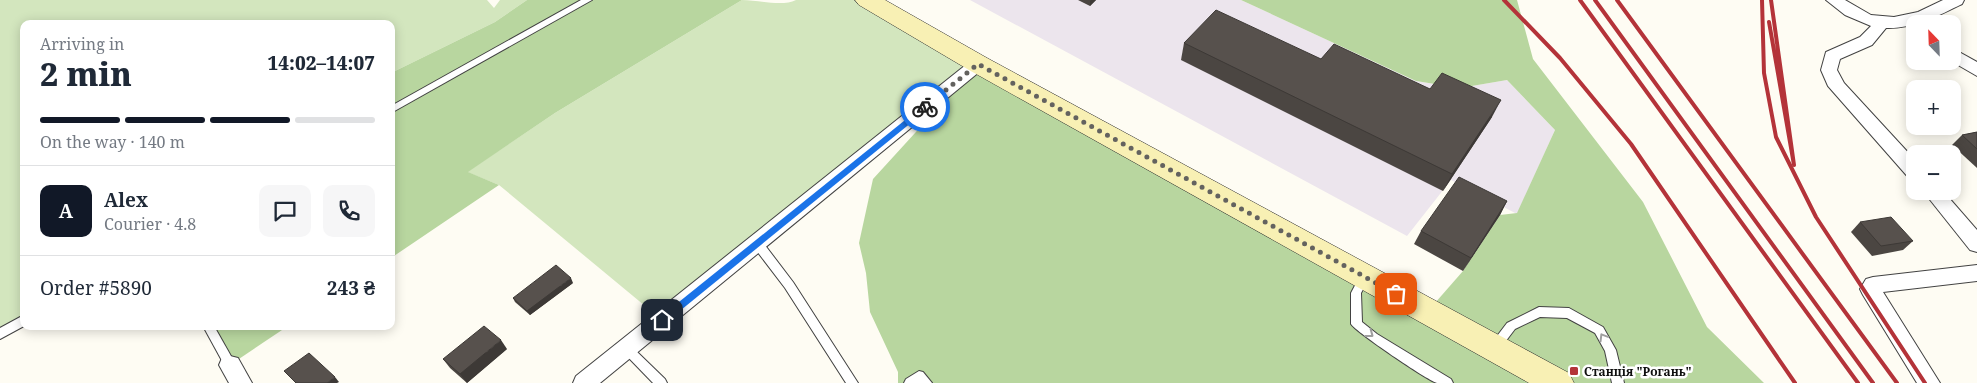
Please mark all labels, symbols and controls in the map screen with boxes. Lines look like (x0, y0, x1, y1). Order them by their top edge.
north arrow (1906, 15, 1961, 70)
map controls (1906, 15, 1961, 200)
text: Arriving in (40, 33, 124, 55)
text: 14:02–14:07 (267, 50, 375, 76)
text: 2 min (40, 52, 132, 95)
button: + (1906, 80, 1961, 135)
courier (900, 82, 950, 132)
icon: bike (911, 93, 939, 121)
text: On the way · 140 m (40, 131, 185, 153)
button: − (1906, 145, 1961, 200)
button: chat (259, 185, 311, 237)
button: phone (323, 185, 375, 237)
text: Alex (104, 187, 148, 213)
text: A (59, 198, 73, 224)
text: Courier · 4.8 (104, 213, 196, 235)
pin (1375, 273, 1417, 315)
text: Order #5890 (40, 275, 152, 301)
text: 243 ₴ (327, 275, 375, 301)
icon: bag (1382, 280, 1410, 308)
pin (641, 299, 683, 341)
icon: home (648, 306, 676, 334)
one-way arrow (1364, 328, 1374, 337)
one-way arrow (1599, 334, 1609, 343)
place label: Станція "Рогань" (1584, 363, 1692, 380)
marker: Станція "Рогань" (1568, 365, 1580, 377)

